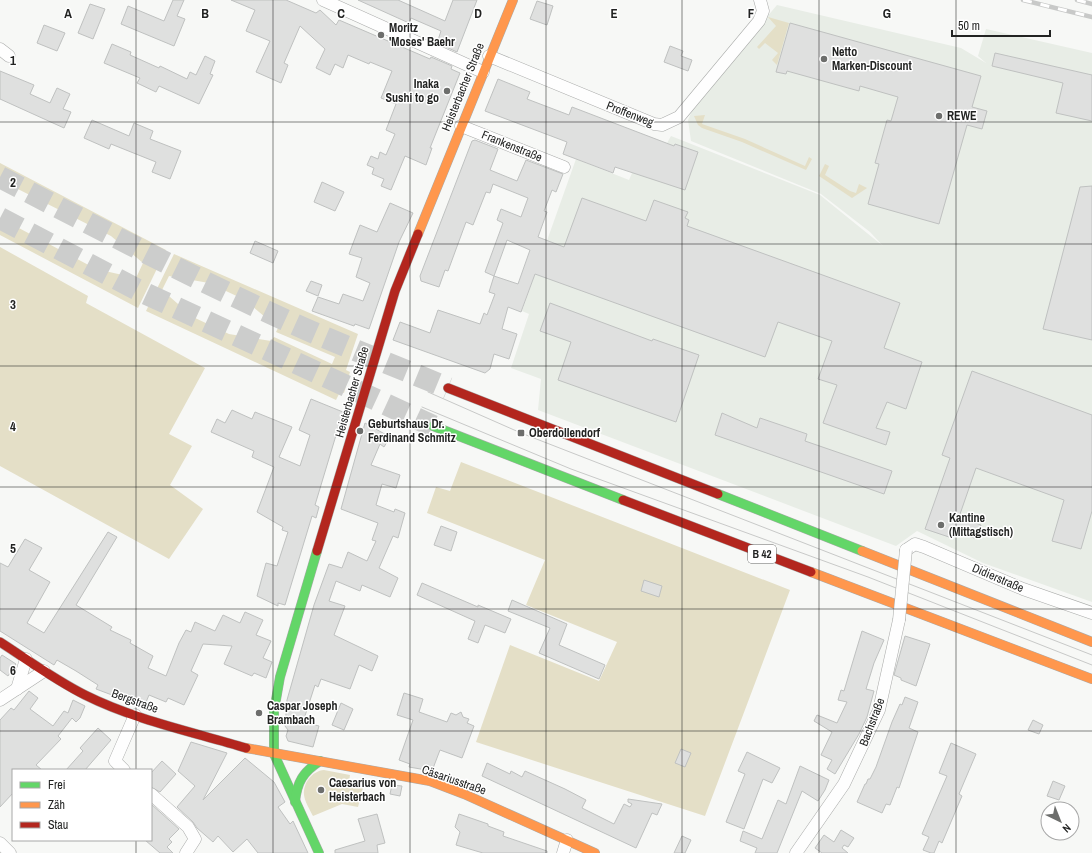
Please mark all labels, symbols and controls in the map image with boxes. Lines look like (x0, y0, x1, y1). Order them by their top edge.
text: A (64, 5, 72, 22)
text: B (201, 5, 209, 22)
text: C (337, 5, 345, 22)
text: D (474, 5, 482, 22)
text: E (610, 5, 618, 22)
text: F (748, 5, 755, 22)
text: G (883, 5, 891, 22)
scale bar (952, 12, 1050, 38)
text: 50 m (958, 18, 980, 34)
place label: Moritz 'Moses' Baehr (389, 20, 455, 50)
marker: Moritz 'Moses' Baehr (376, 30, 386, 40)
street label: Heisterbacher Straße (438, 40, 488, 134)
place label: Netto Marken-Discount (832, 44, 913, 74)
text: 1 (10, 52, 16, 69)
marker: Netto Marken-Discount (819, 54, 829, 64)
place label: Inaka Sushi to go (385, 76, 440, 106)
marker: Inaka Sushi to go (442, 86, 452, 96)
street label: Proffenweg (604, 98, 657, 131)
place label: REWE (947, 108, 977, 124)
marker: REWE (934, 111, 944, 121)
street label: Frankenstraße (479, 127, 545, 165)
text: 2 (10, 174, 16, 191)
text: 3 (10, 296, 16, 313)
street label: Heisterbacher Straße (331, 345, 373, 439)
place label: Geburtshaus Dr. Ferdinand Schmitz (368, 416, 456, 446)
text: 4 (10, 418, 16, 435)
place label: Oberdollendorf (529, 425, 601, 441)
marker: Geburtshaus Dr. Ferdinand Schmitz (355, 426, 365, 436)
marker: Oberdollendorf (516, 428, 526, 438)
place label: Kantine (Mittagstisch) (949, 510, 1013, 540)
marker: Kantine (Mittagstisch) (936, 520, 946, 530)
text: 5 (10, 540, 16, 557)
road number: B 42 (748, 545, 776, 563)
street label: Didierstraße (970, 560, 1026, 596)
text: 6 (10, 662, 16, 679)
street label: Bergstraße (109, 685, 161, 717)
street label: Bachstraße (856, 696, 888, 748)
place label: Caspar Joseph Brambach (267, 698, 338, 728)
marker: Caspar Joseph Brambach (254, 708, 264, 718)
street label: Cäsariusstraße (420, 761, 488, 799)
legend (12, 769, 152, 841)
place label: Caesarius von Heisterbach (329, 775, 396, 805)
text: Frei (48, 777, 66, 793)
marker: Caesarius von Heisterbach (316, 785, 326, 795)
text: Zäh (48, 797, 65, 813)
north arrow (1040, 801, 1080, 841)
text: Stau (48, 817, 68, 833)
text: N (1060, 821, 1074, 836)

